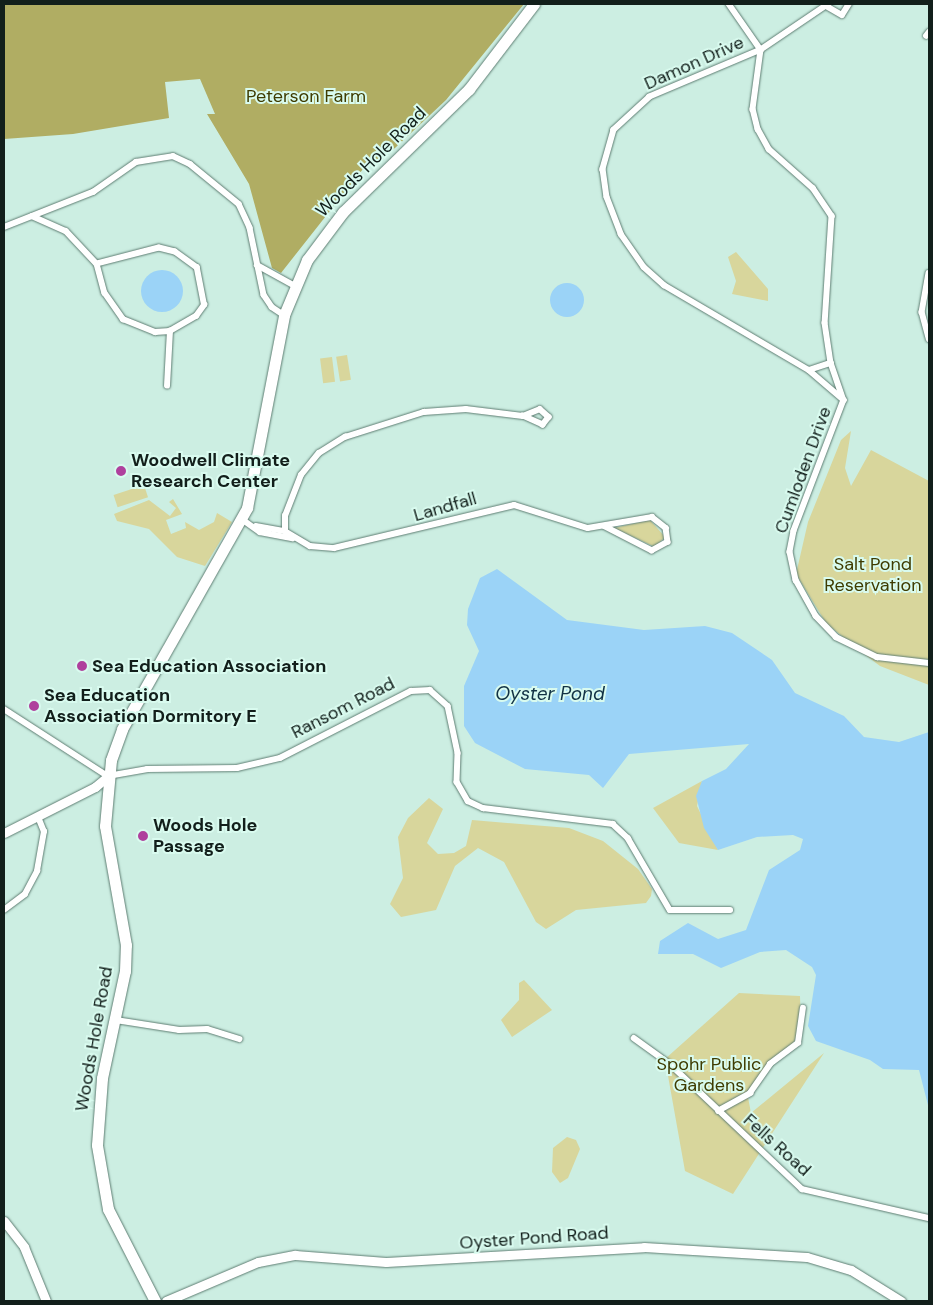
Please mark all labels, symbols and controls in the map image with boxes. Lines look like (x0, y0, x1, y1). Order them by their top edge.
street label: Damon Drive (641, 31, 747, 95)
park label: Peterson Farm (246, 85, 366, 107)
street label: Woods Hole Road (311, 102, 431, 222)
street label: Cumloden Drive (770, 404, 836, 536)
place label: Woodwell Climate Research Center (131, 450, 290, 492)
marker: Woodwell Climate Research Center (115, 465, 127, 477)
street label: Landfall (411, 488, 479, 526)
park label: Salt Pond Reservation (824, 554, 922, 596)
place label: Sea Education Association (92, 655, 326, 677)
marker: Sea Education Association (76, 660, 88, 672)
street label: Ransom Road (288, 673, 398, 743)
water label: Oyster Pond (495, 683, 605, 705)
place label: Sea Education Association Dormitory E (44, 685, 257, 728)
marker: Sea Education Association Dormitory E (28, 700, 40, 712)
place label: Woods Hole Passage (153, 815, 257, 858)
marker: Woods Hole Passage (137, 830, 149, 842)
street label: Woods Hole Road (71, 965, 117, 1113)
park label: Spohr Public Gardens (657, 1054, 761, 1096)
street label: Fells Road (739, 1109, 815, 1181)
street label: Oyster Pond Road (459, 1222, 609, 1254)

